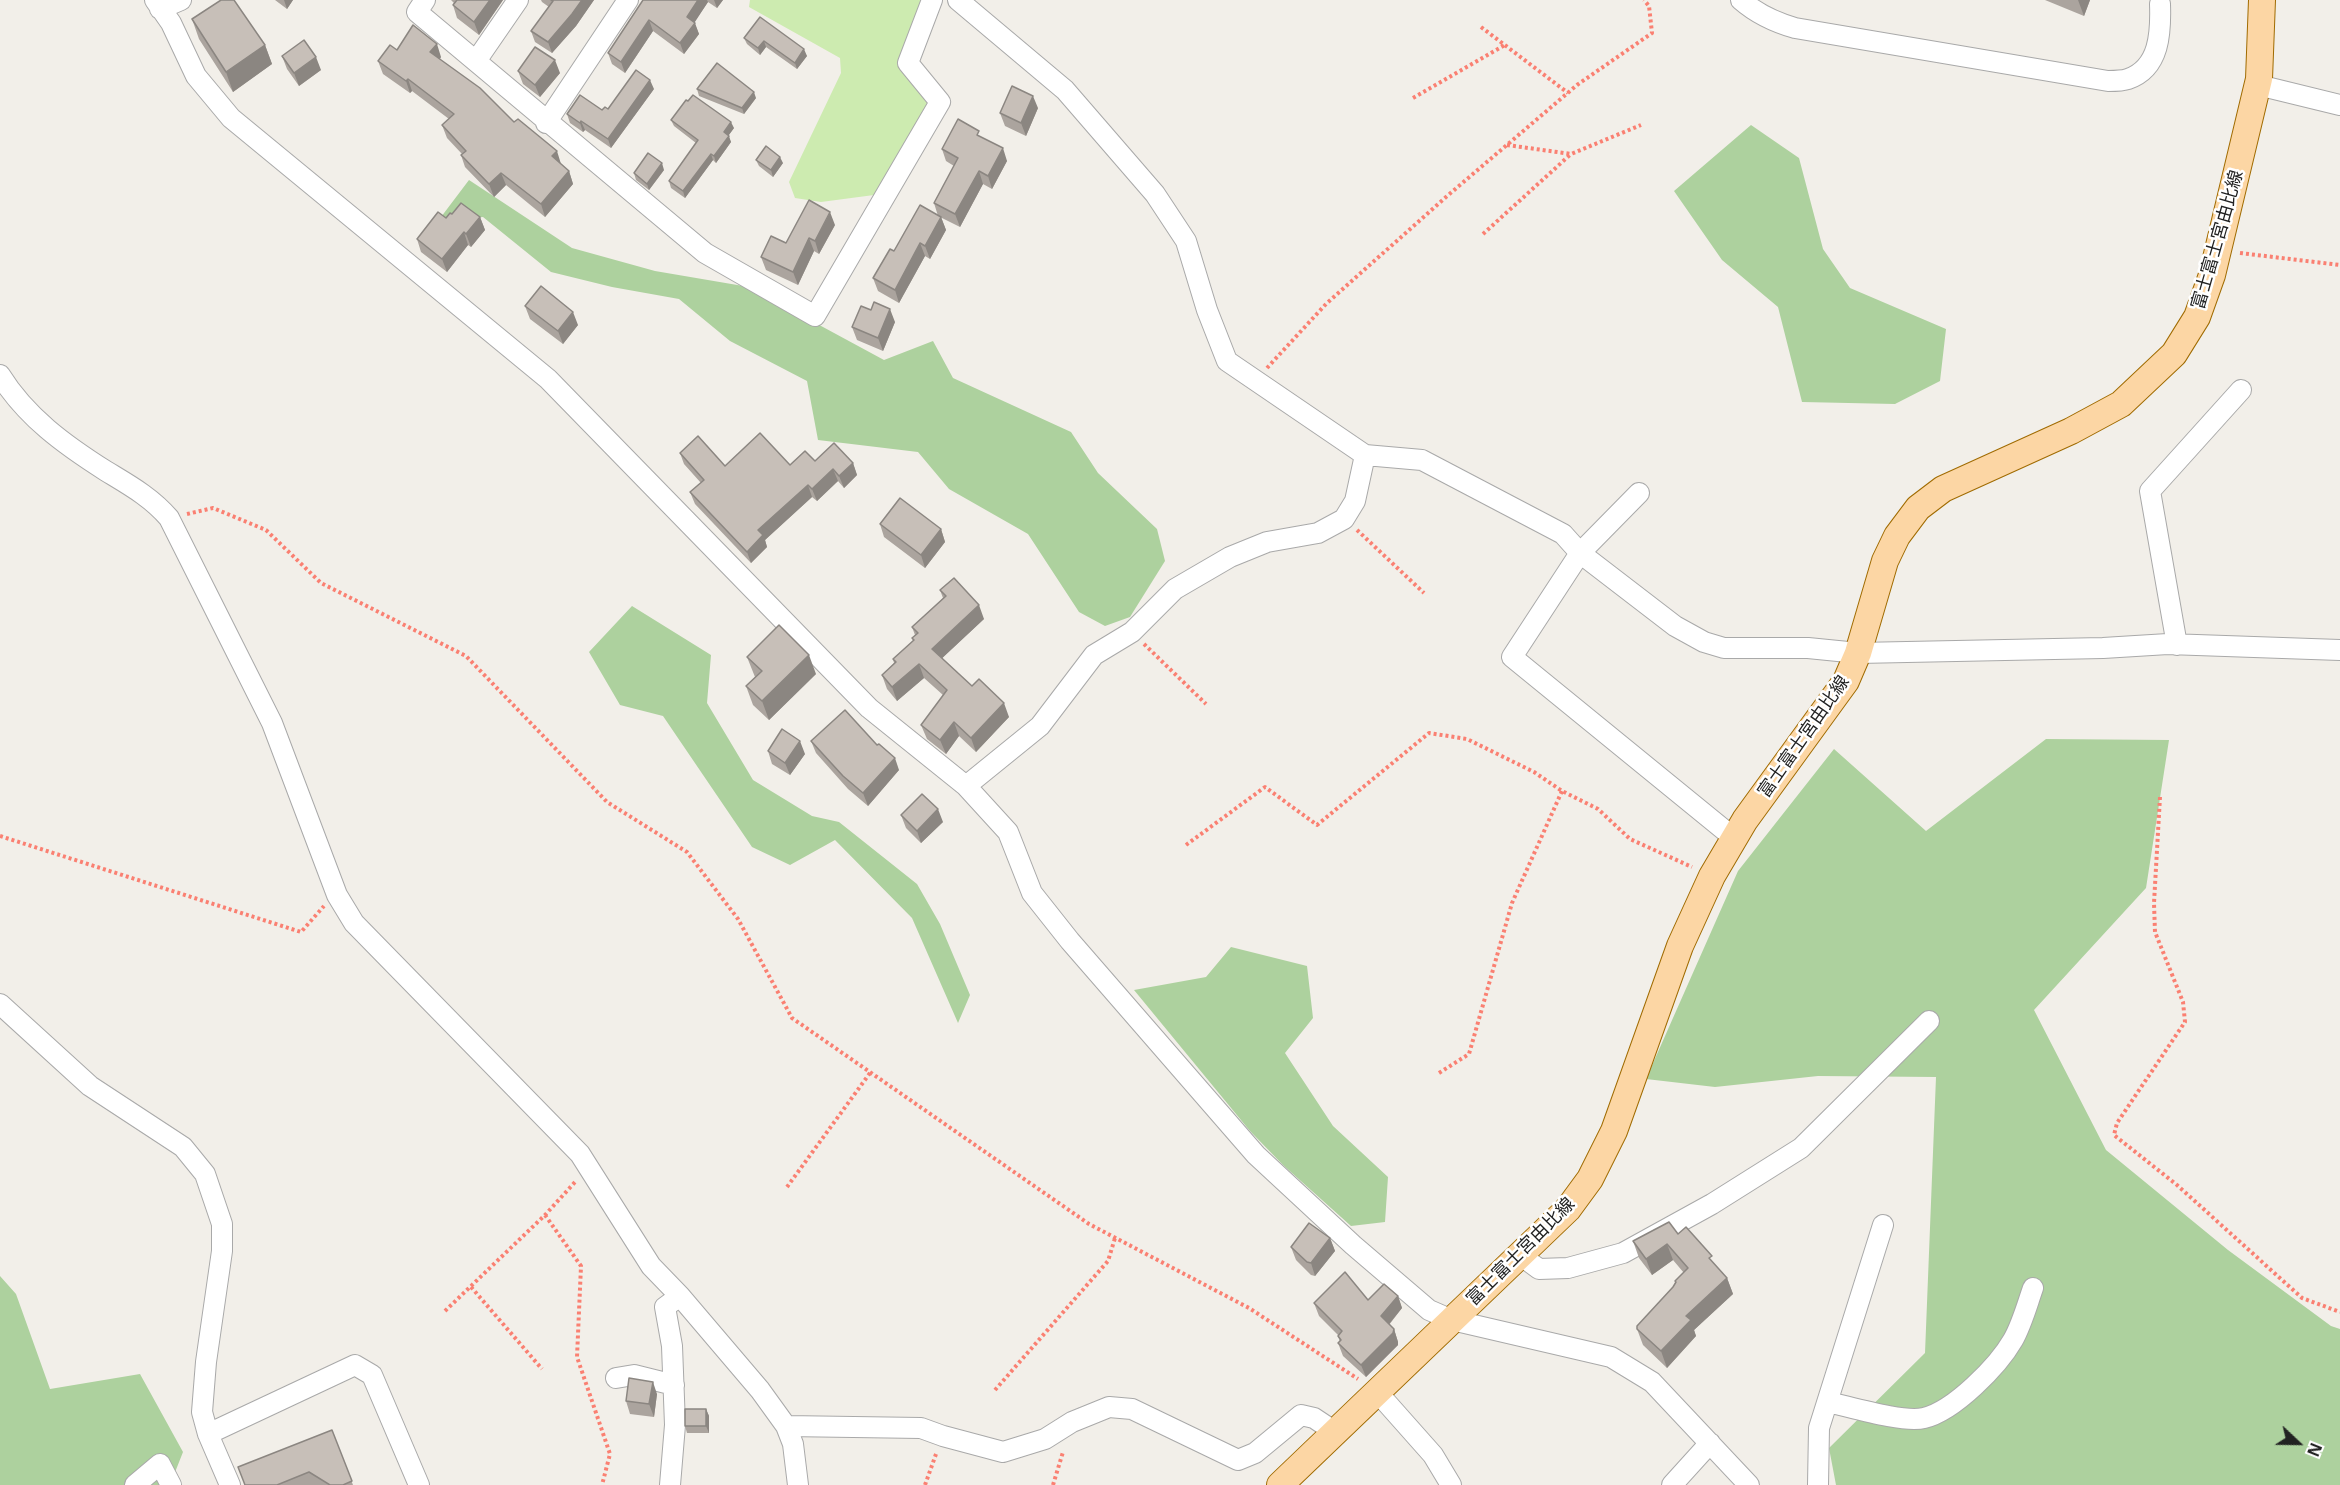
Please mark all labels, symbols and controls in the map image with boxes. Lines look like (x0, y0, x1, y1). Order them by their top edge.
street label: 富士富士宮由比線 (2188, 168, 2248, 312)
street label: 富士富士宮由比線 (1754, 672, 1854, 802)
street label: 富士富士宮由比線 (1462, 1193, 1580, 1311)
north arrow (2268, 1413, 2328, 1473)
text: N (2302, 1440, 2327, 1460)

